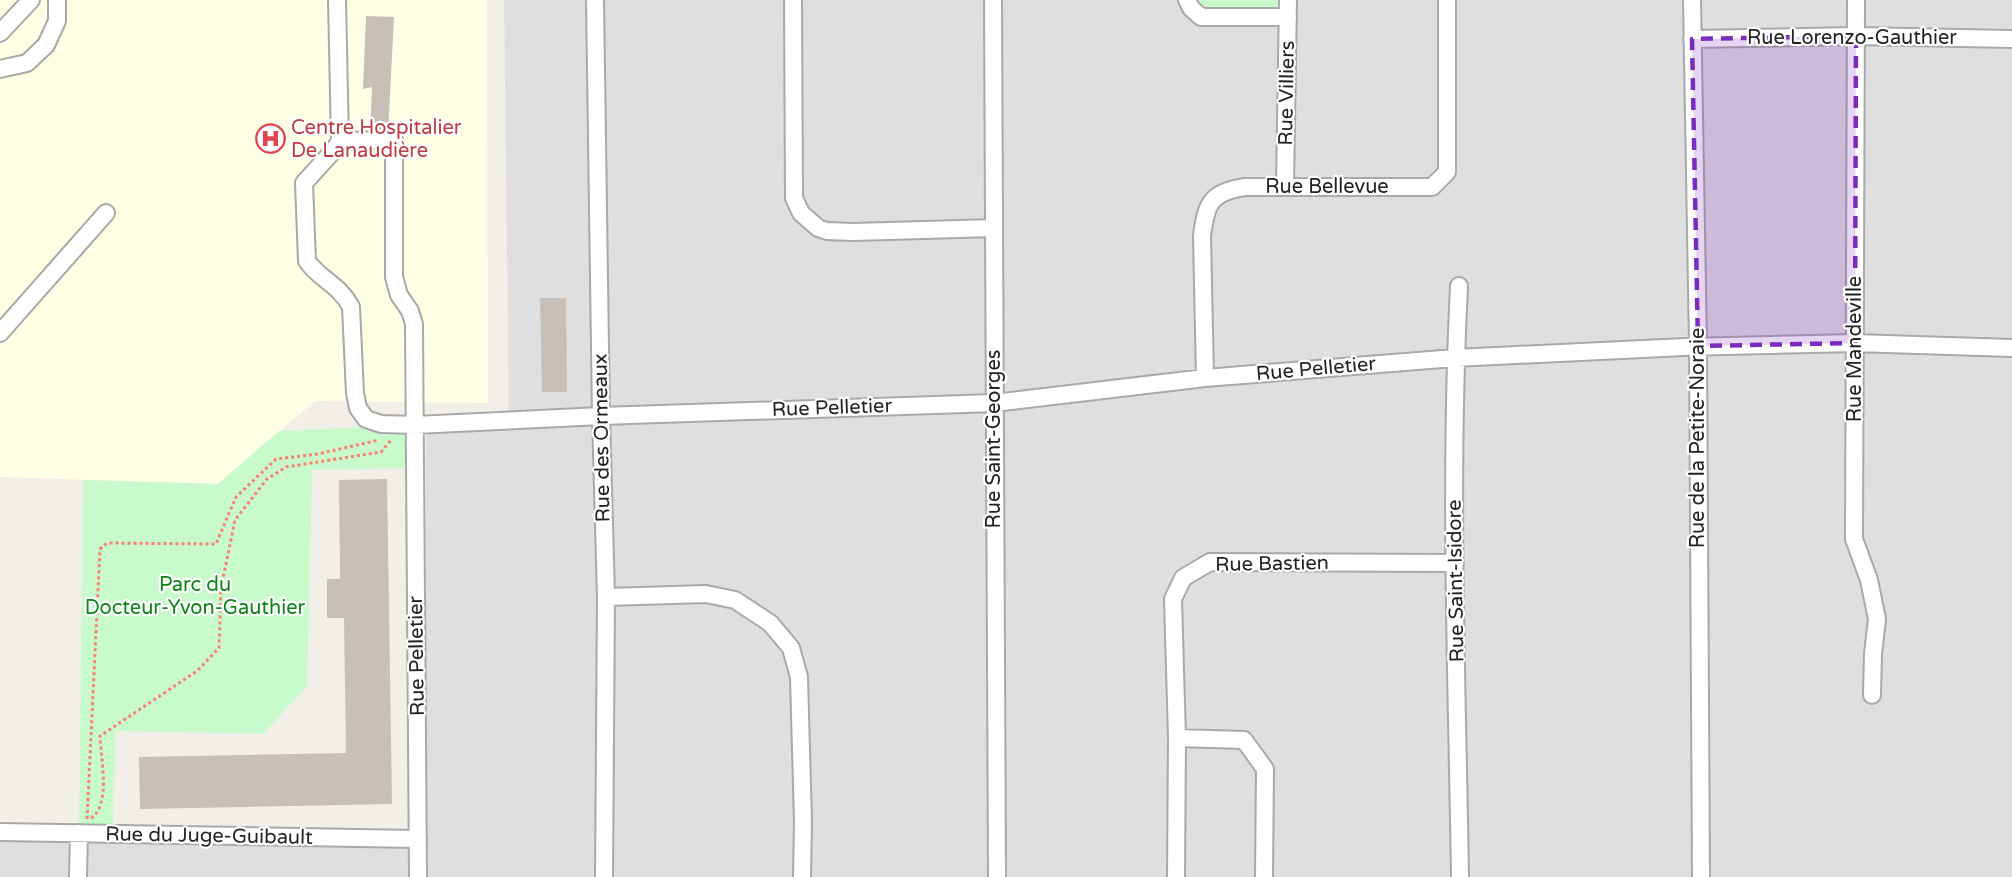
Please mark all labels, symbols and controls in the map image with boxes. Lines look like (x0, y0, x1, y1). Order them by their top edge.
street label: Rue Lorenzo-Gauthier (1747, 26, 1957, 50)
street label: Rue Villiers (1274, 40, 1300, 146)
place label: Centre Hospitalier De Lanaudière (291, 116, 462, 163)
hospital icon: Centre Hospitalier De Lanaudière (254, 123, 286, 155)
street label: Rue Bellevue (1265, 175, 1389, 199)
street label: Rue Mandeville (1843, 276, 1867, 422)
street label: Rue de la Petite-Noraie (1686, 328, 1710, 548)
street label: Rue Saint-Georges (982, 350, 1006, 528)
street label: Rue Pelletier (1255, 352, 1377, 386)
street label: Rue des Ormeaux (589, 353, 615, 523)
street label: Rue Pelletier (771, 394, 893, 422)
street label: Rue Saint-Isidore (1443, 499, 1469, 663)
street label: Rue Bastien (1215, 551, 1329, 577)
park label: Parc du Docteur-Yvon-Gauthier (85, 573, 305, 620)
street label: Rue Pelletier (404, 595, 430, 716)
street label: Rue du Juge-Guibault (105, 822, 313, 850)

